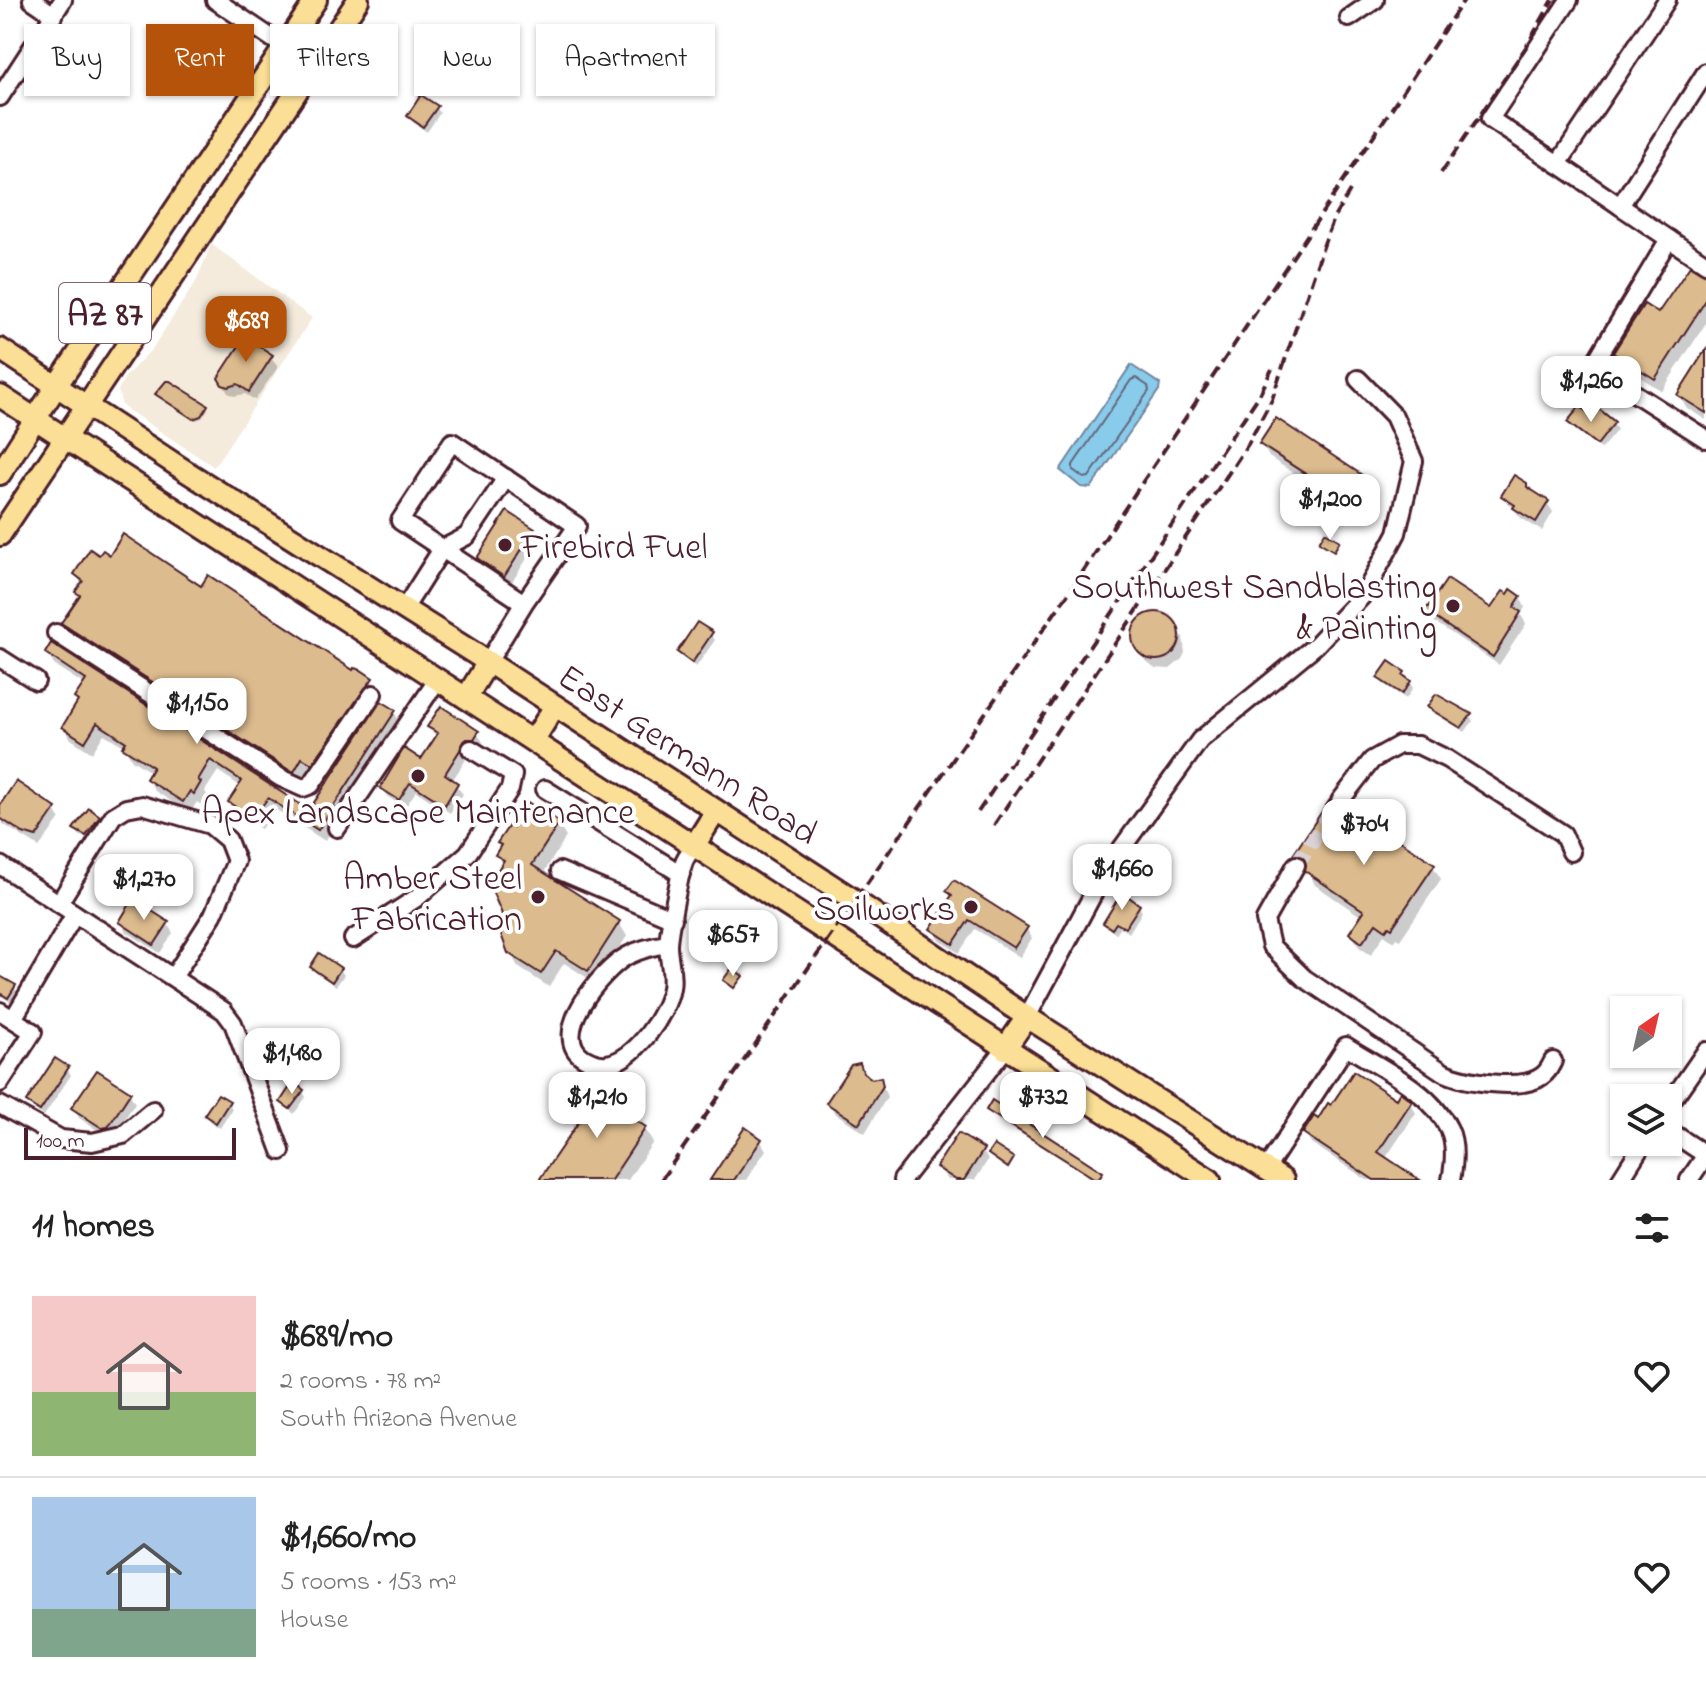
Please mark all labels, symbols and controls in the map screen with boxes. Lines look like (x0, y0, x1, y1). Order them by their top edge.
chip: Buy (24, 24, 130, 96)
chip: Rent (146, 24, 254, 96)
chip: Filters (270, 24, 398, 96)
chip: New (414, 24, 520, 96)
chip: Apartment (536, 24, 715, 96)
road number: AZ 87 (59, 283, 151, 343)
pin: $689 (199, 296, 293, 364)
text: $689 (224, 303, 268, 341)
pin: $1,260 (1526, 356, 1656, 424)
text: $1,260 (1559, 363, 1623, 401)
pin: $1,200 (1265, 474, 1395, 542)
text: $1,200 (1298, 481, 1362, 519)
place label: Firebird Fuel (520, 523, 707, 576)
marker: Firebird Fuel (496, 536, 514, 554)
place label: Southwest Sandblasting & Painting (1072, 563, 1437, 657)
marker: Southwest Sandblasting & Painting (1444, 597, 1462, 615)
street label: East Germann Road (546, 653, 827, 861)
pin: $1,150 (132, 678, 262, 746)
text: $1,150 (166, 685, 228, 723)
marker: Apex Landscape Maintenance (409, 767, 427, 785)
place label: Apex Landscape Maintenance (201, 788, 635, 841)
pin: $704 (1317, 799, 1411, 867)
text: $704 (1340, 806, 1388, 844)
pin: $1,660 (1057, 844, 1187, 912)
text: $1,660 (1091, 851, 1153, 889)
pin: $1,270 (79, 854, 209, 922)
place label: Amber Steel Fabrication (343, 854, 522, 948)
text: $1,270 (112, 861, 176, 899)
place label: Soilworks (813, 885, 955, 938)
marker: Amber Steel Fabrication (529, 888, 547, 906)
marker: Soilworks (962, 898, 980, 916)
pin: $657 (686, 910, 780, 978)
text: $657 (707, 917, 759, 955)
north arrow (1610, 996, 1682, 1068)
map controls (1610, 996, 1682, 1156)
pin: $1,480 (227, 1028, 357, 1096)
text: $1,480 (262, 1035, 322, 1073)
pin: $1,210 (532, 1072, 662, 1140)
pin: $732 (996, 1072, 1090, 1140)
text: $1,210 (567, 1079, 627, 1117)
text: $732 (1018, 1079, 1068, 1117)
button: layers (1610, 1084, 1682, 1156)
scale bar (24, 1124, 236, 1160)
text: 100 m (36, 1126, 85, 1158)
text: 11 homes (32, 1203, 155, 1253)
icon: filters (1630, 1206, 1674, 1250)
text: $689/mo (280, 1313, 393, 1363)
icon: home (96, 1328, 192, 1424)
icon: heart (1630, 1354, 1674, 1398)
text: 2 rooms · 78 m² (280, 1363, 441, 1401)
text: South Arizona Avenue (280, 1401, 517, 1439)
text: $1,660/mo (280, 1514, 416, 1564)
icon: home (96, 1529, 192, 1625)
icon: heart (1630, 1555, 1674, 1599)
text: 5 rooms · 153 m² (280, 1564, 457, 1602)
text: House (280, 1602, 348, 1640)

